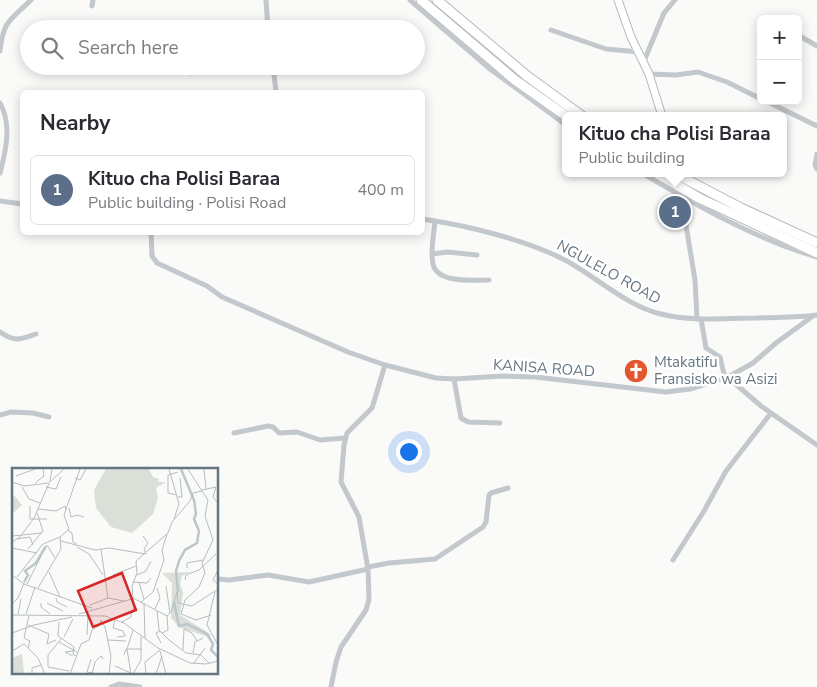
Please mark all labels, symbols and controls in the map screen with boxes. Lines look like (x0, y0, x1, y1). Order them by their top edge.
map controls (757, 15, 802, 105)
button: + (757, 15, 802, 60)
search box (20, 20, 425, 75)
icon: search (38, 34, 66, 62)
text: Search here (78, 35, 179, 61)
button: − (757, 60, 802, 105)
text: Nearby (40, 109, 110, 137)
popup (562, 112, 787, 177)
text: Kituo cha Polisi Baraa (578, 121, 771, 147)
text: Public building (578, 147, 685, 169)
text: Kituo cha Polisi Baraa (88, 166, 280, 192)
text: 1 (52, 179, 62, 201)
text: 400 m (357, 179, 404, 201)
text: Public building · Polisi Road (88, 192, 286, 214)
pin: 1 (659, 193, 691, 231)
street label: NGULELO ROAD (553, 235, 665, 309)
place label: Mtakatifu Fransisko wa Asizi (654, 352, 777, 389)
street label: KANISA ROAD (492, 354, 596, 382)
church icon: Mtakatifu Fransisko wa Asizi (623, 358, 649, 384)
your location (396, 439, 422, 465)
inset map (12, 468, 219, 674)

